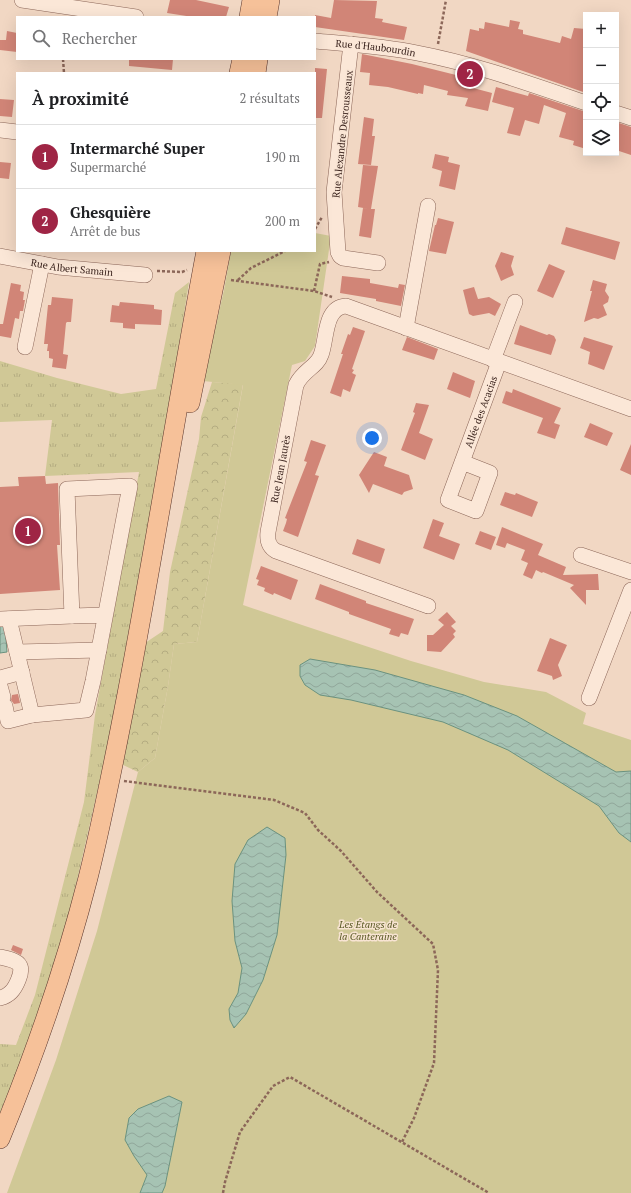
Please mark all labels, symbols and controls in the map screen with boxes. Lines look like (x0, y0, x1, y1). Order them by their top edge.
map controls (583, 12, 619, 156)
button: + (583, 12, 619, 48)
search box (16, 16, 316, 60)
icon: search (30, 27, 52, 49)
text: Rechercher (62, 28, 137, 48)
street label: Rue d'Haubourdin (335, 37, 417, 60)
button: − (583, 48, 619, 84)
pin: 2 (457, 59, 483, 89)
street label: Rue Alexandre Desrousseaux (329, 69, 356, 199)
button: locate (583, 84, 619, 120)
text: À proximité (32, 87, 129, 110)
text: 2 résultats (240, 89, 300, 107)
button: layers (583, 120, 619, 156)
text: Intermarché Super (70, 138, 205, 158)
text: 1 (41, 148, 49, 166)
text: 190 m (265, 148, 300, 166)
text: Supermarché (70, 158, 146, 176)
text: Ghesquière (70, 202, 151, 222)
text: 2 (41, 212, 49, 230)
text: 200 m (265, 212, 300, 230)
text: Arrêt de bus (70, 222, 140, 240)
street label: Rue Albert Samain (30, 256, 114, 279)
street label: Allée des Acacias (462, 374, 500, 450)
your location (362, 428, 382, 448)
street label: Rue Jean Jaurès (268, 434, 293, 504)
pin: 1 (15, 516, 41, 546)
park label: Les Étangs de la Canteraine (338, 918, 397, 943)

